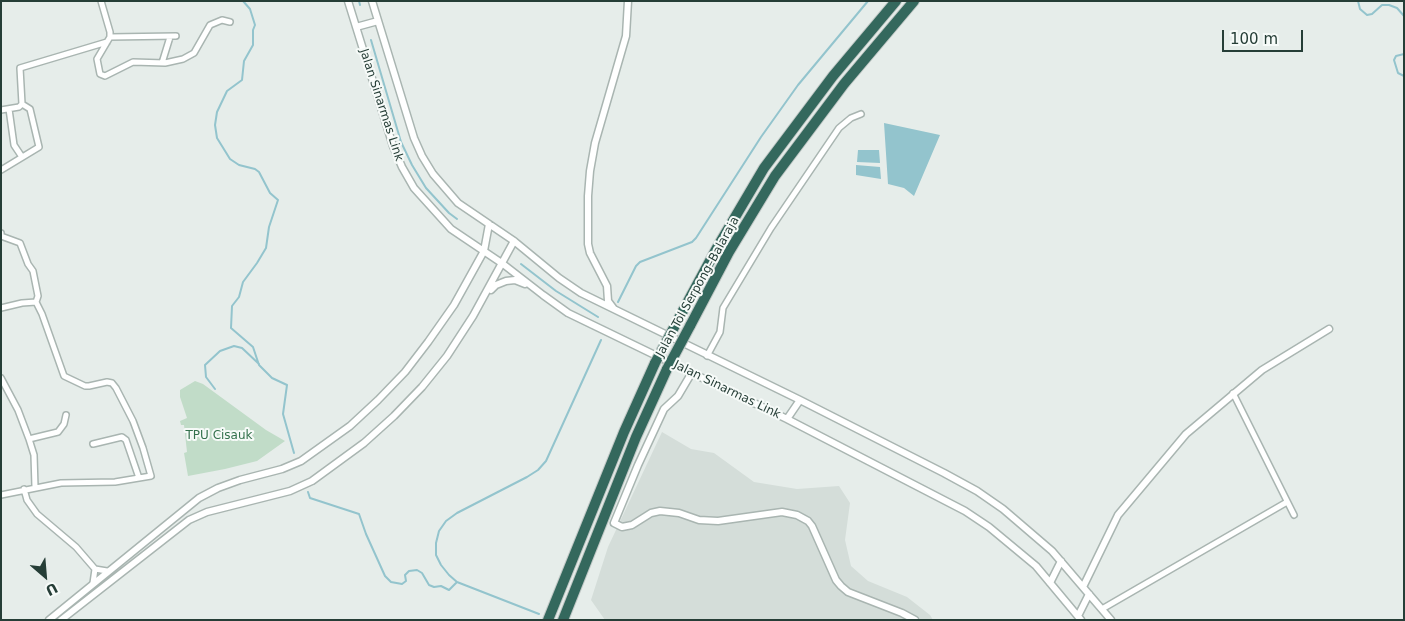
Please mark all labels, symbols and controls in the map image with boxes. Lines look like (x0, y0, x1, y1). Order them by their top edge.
scale bar (1225, 20, 1306, 52)
text: 100 m (1230, 30, 1278, 48)
street label: Jalan Sinarmas Link (356, 47, 406, 163)
street label: Jalan Tol Serpong–Balaraja (653, 214, 743, 360)
street label: Jalan Sinarmas Link (671, 358, 783, 422)
park label: TPU Cisauk (185, 429, 253, 443)
north arrow (20, 551, 70, 601)
text: U (43, 580, 61, 599)

